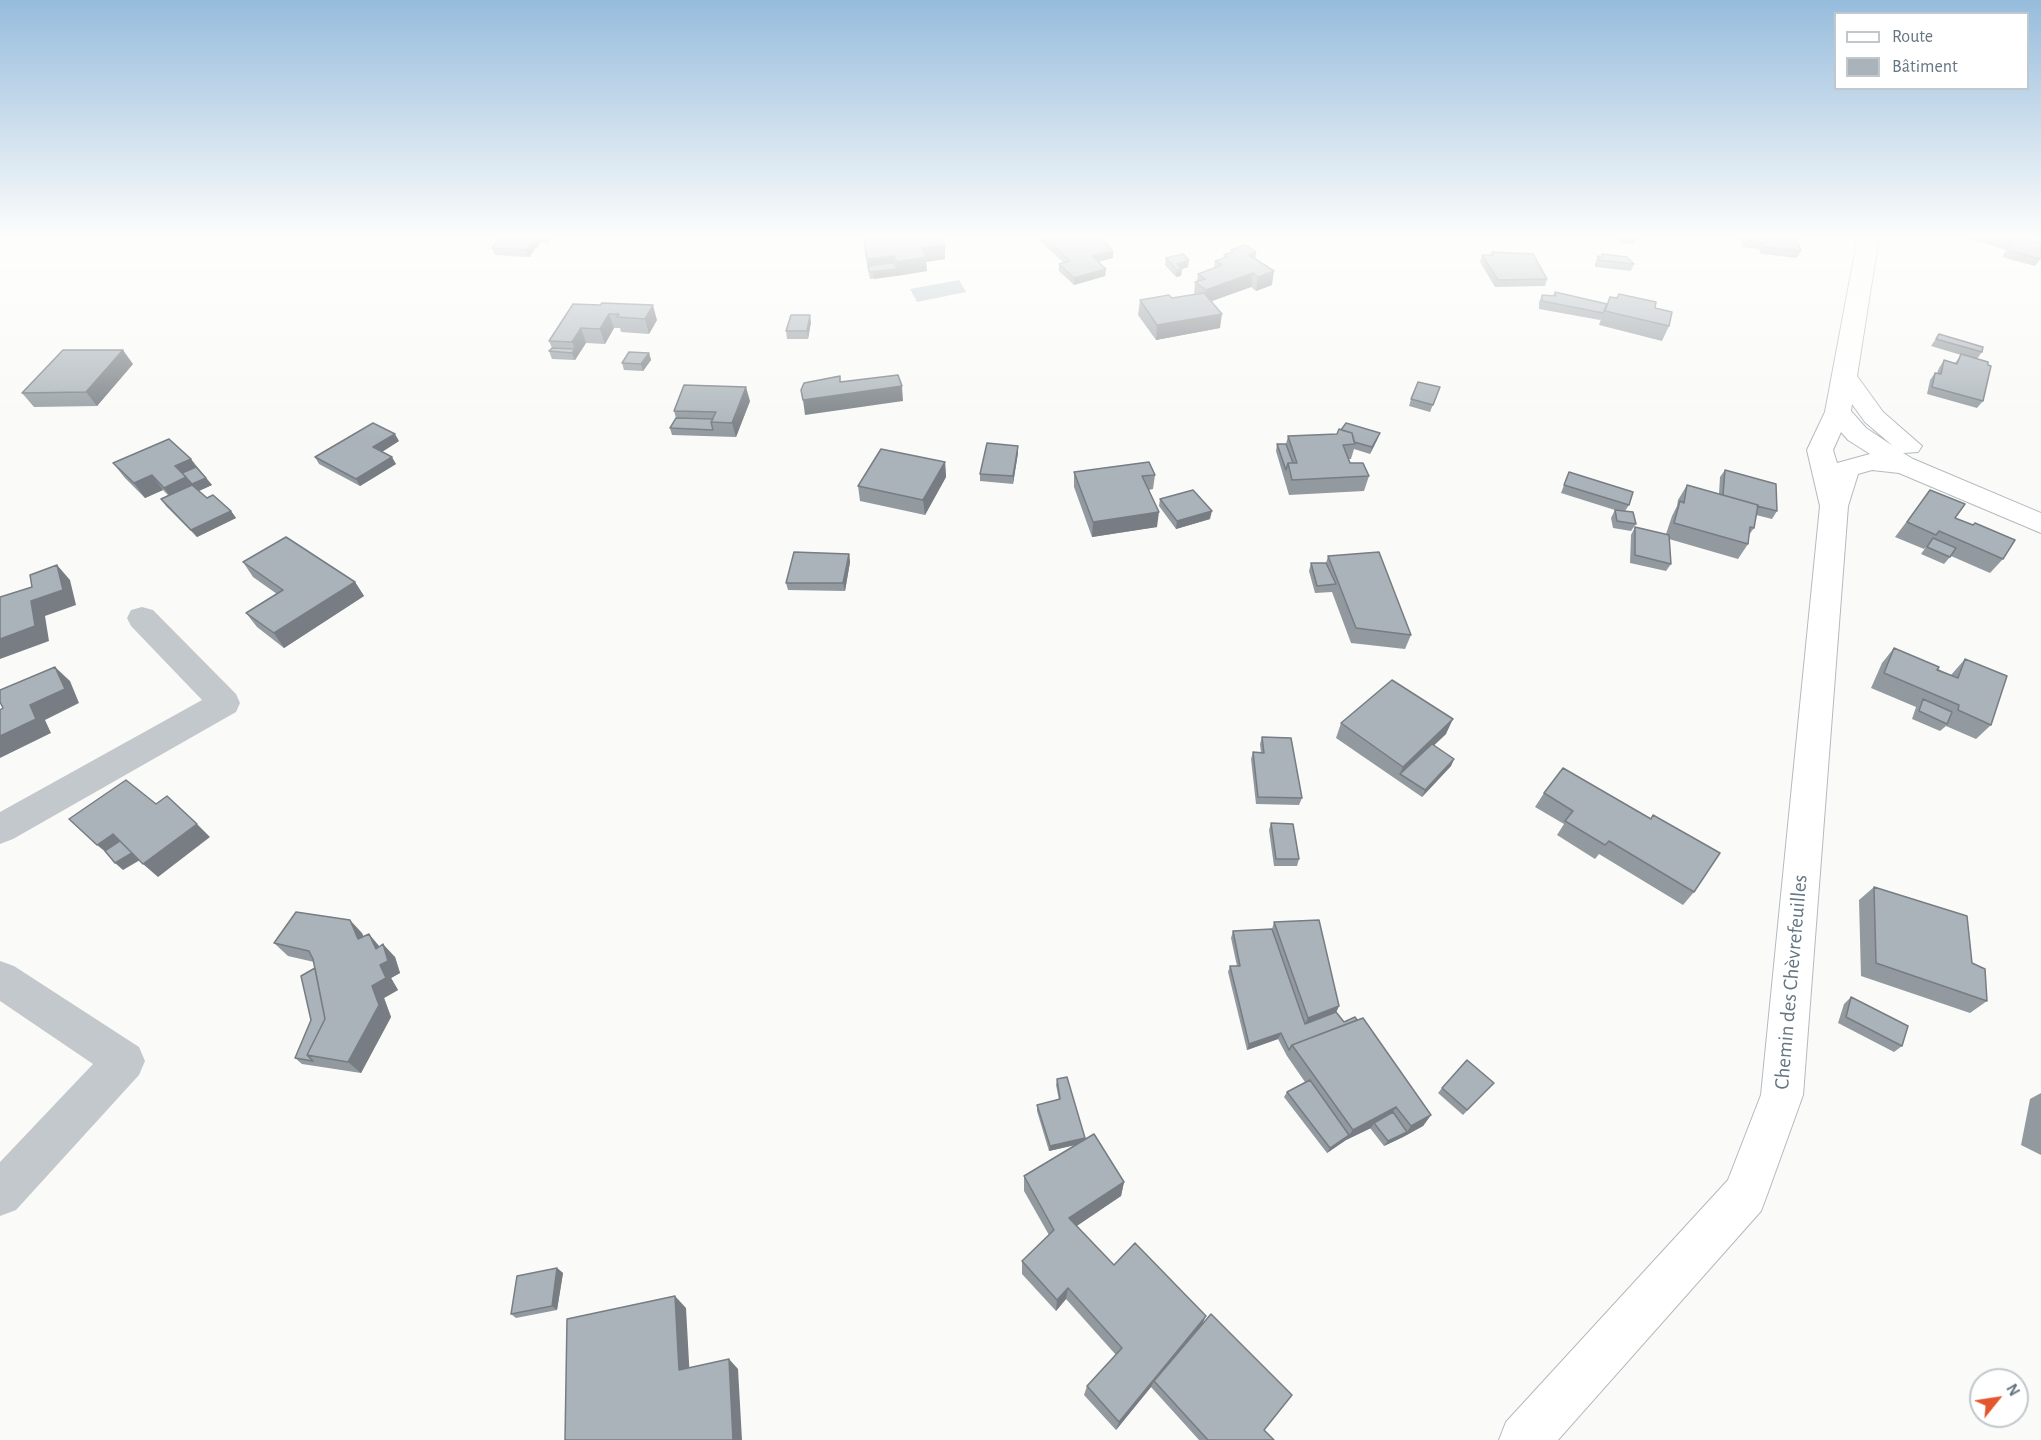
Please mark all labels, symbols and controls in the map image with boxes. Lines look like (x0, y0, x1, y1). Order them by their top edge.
legend (1834, 12, 2029, 90)
text: Route (1892, 28, 1933, 46)
text: Bâtiment (1892, 58, 1958, 76)
street label: Chemin des Chèvrefeuilles (1769, 873, 1813, 1091)
north arrow (1969, 1368, 2029, 1428)
text: N (2003, 1381, 2023, 1399)

